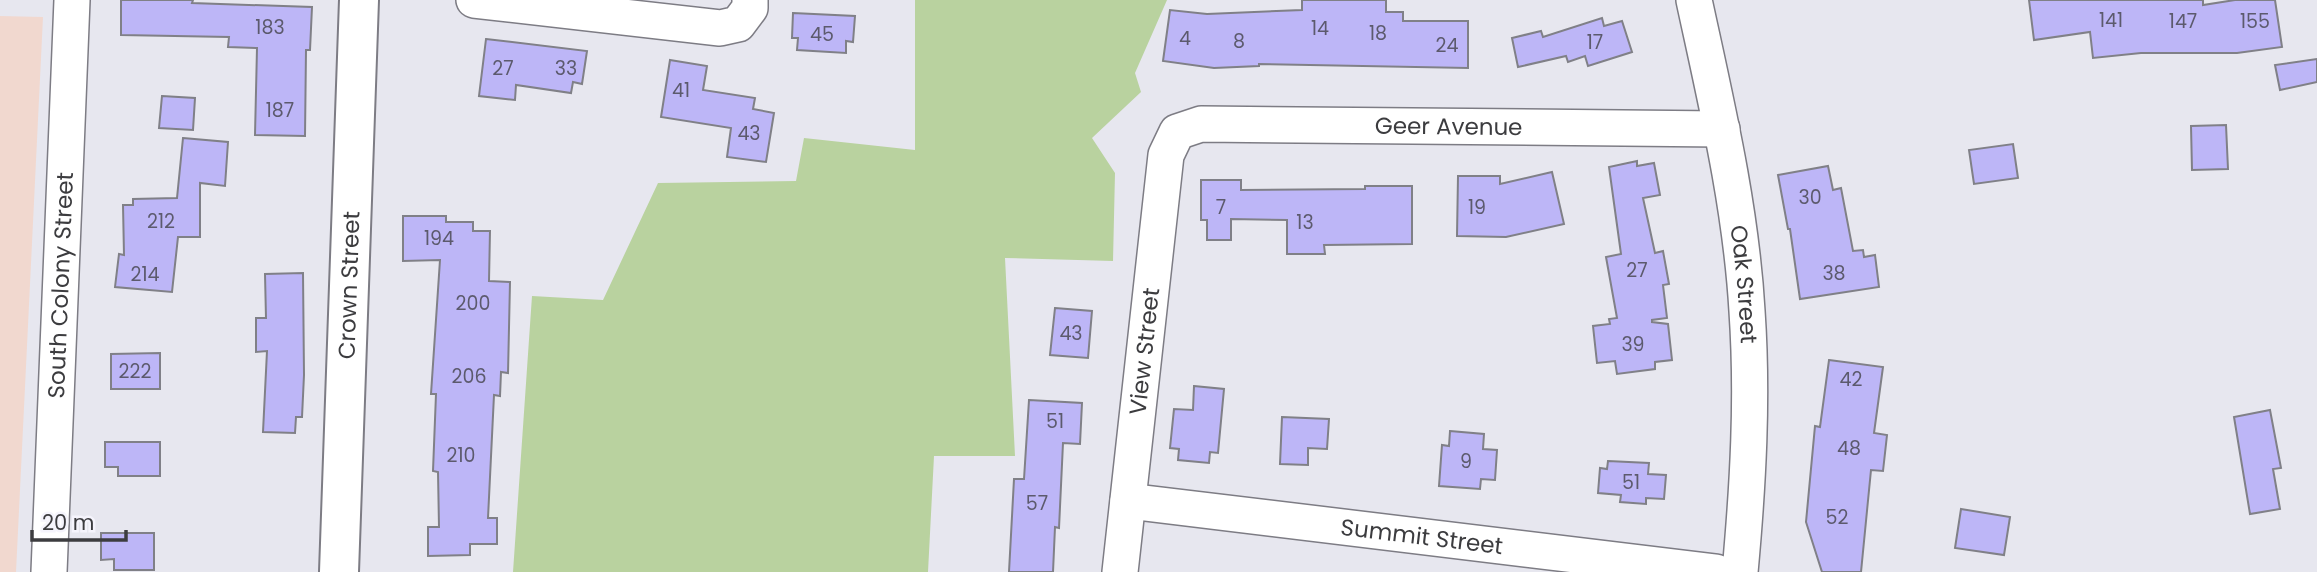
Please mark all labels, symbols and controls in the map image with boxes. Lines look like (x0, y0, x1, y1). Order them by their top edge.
house number: 141 (2099, 7, 2123, 34)
house number: 147 (2169, 8, 2197, 35)
house number: 155 (2240, 8, 2270, 35)
house number: 183 (255, 14, 285, 41)
house number: 14 (1311, 15, 1329, 42)
house number: 18 (1369, 20, 1387, 47)
house number: 45 (810, 21, 834, 48)
house number: 4 (1179, 25, 1191, 52)
house number: 8 (1233, 28, 1245, 55)
house number: 17 (1587, 29, 1603, 56)
house number: 24 (1436, 32, 1458, 59)
house number: 27 (492, 55, 514, 82)
house number: 33 (555, 55, 577, 82)
house number: 41 (672, 77, 690, 104)
house number: 187 (266, 97, 294, 124)
street label: Geer Avenue (1375, 110, 1523, 143)
house number: 43 (737, 120, 761, 147)
street label: South Colony Street (40, 171, 81, 399)
house number: 30 (1798, 184, 1822, 211)
house number: 7 (1216, 194, 1226, 221)
house number: 19 (1468, 194, 1486, 221)
house number: 212 (147, 208, 175, 235)
house number: 13 (1296, 209, 1314, 236)
street label: Crown Street (330, 211, 368, 360)
street label: Oak Street (1722, 223, 1765, 344)
house number: 194 (424, 225, 454, 252)
house number: 27 (1626, 257, 1648, 284)
house number: 38 (1822, 260, 1846, 287)
house number: 214 (131, 261, 160, 288)
street label: View Street (1121, 286, 1167, 417)
house number: 200 (456, 290, 490, 317)
house number: 43 (1059, 320, 1083, 347)
house number: 39 (1621, 331, 1645, 358)
house number: 222 (119, 358, 151, 385)
house number: 206 (452, 363, 486, 390)
house number: 42 (1840, 366, 1863, 393)
house number: 51 (1046, 408, 1064, 435)
house number: 48 (1837, 435, 1861, 462)
house number: 210 (447, 442, 475, 469)
house number: 9 (1460, 448, 1472, 475)
house number: 51 (1622, 469, 1640, 496)
house number: 57 (1026, 490, 1048, 517)
scale bar (32, 498, 126, 542)
house number: 52 (1826, 504, 1849, 531)
text: 20 m (42, 508, 95, 537)
street label: Summit Street (1339, 511, 1505, 562)

